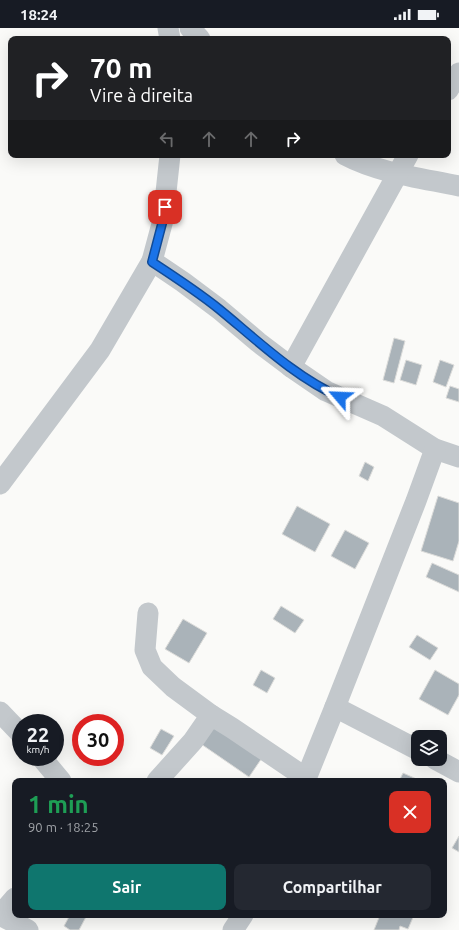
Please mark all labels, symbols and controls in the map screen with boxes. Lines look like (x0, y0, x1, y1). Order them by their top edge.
text: 18:24 (20, 6, 58, 23)
icon: right (24, 52, 76, 104)
text: 70 m (90, 52, 152, 83)
text: Vire à direita (90, 85, 193, 105)
icon: left (156, 128, 178, 150)
icon: ahead (198, 128, 220, 150)
icon: ahead (240, 128, 262, 150)
icon: right (282, 128, 304, 150)
pin (148, 190, 182, 224)
icon: arrive (154, 196, 176, 218)
position arrow (319, 376, 361, 418)
speed limit sign: 30 (72, 714, 124, 766)
text: 22 (27, 723, 49, 746)
map controls (411, 730, 447, 766)
button: layers (411, 730, 447, 766)
text: km/h (26, 744, 50, 755)
text: 1 min (28, 791, 89, 818)
button: close (389, 791, 431, 833)
text: 90 m · 18:25 (28, 820, 99, 834)
button: Sair (28, 864, 226, 910)
button: Compartilhar (234, 864, 431, 910)

